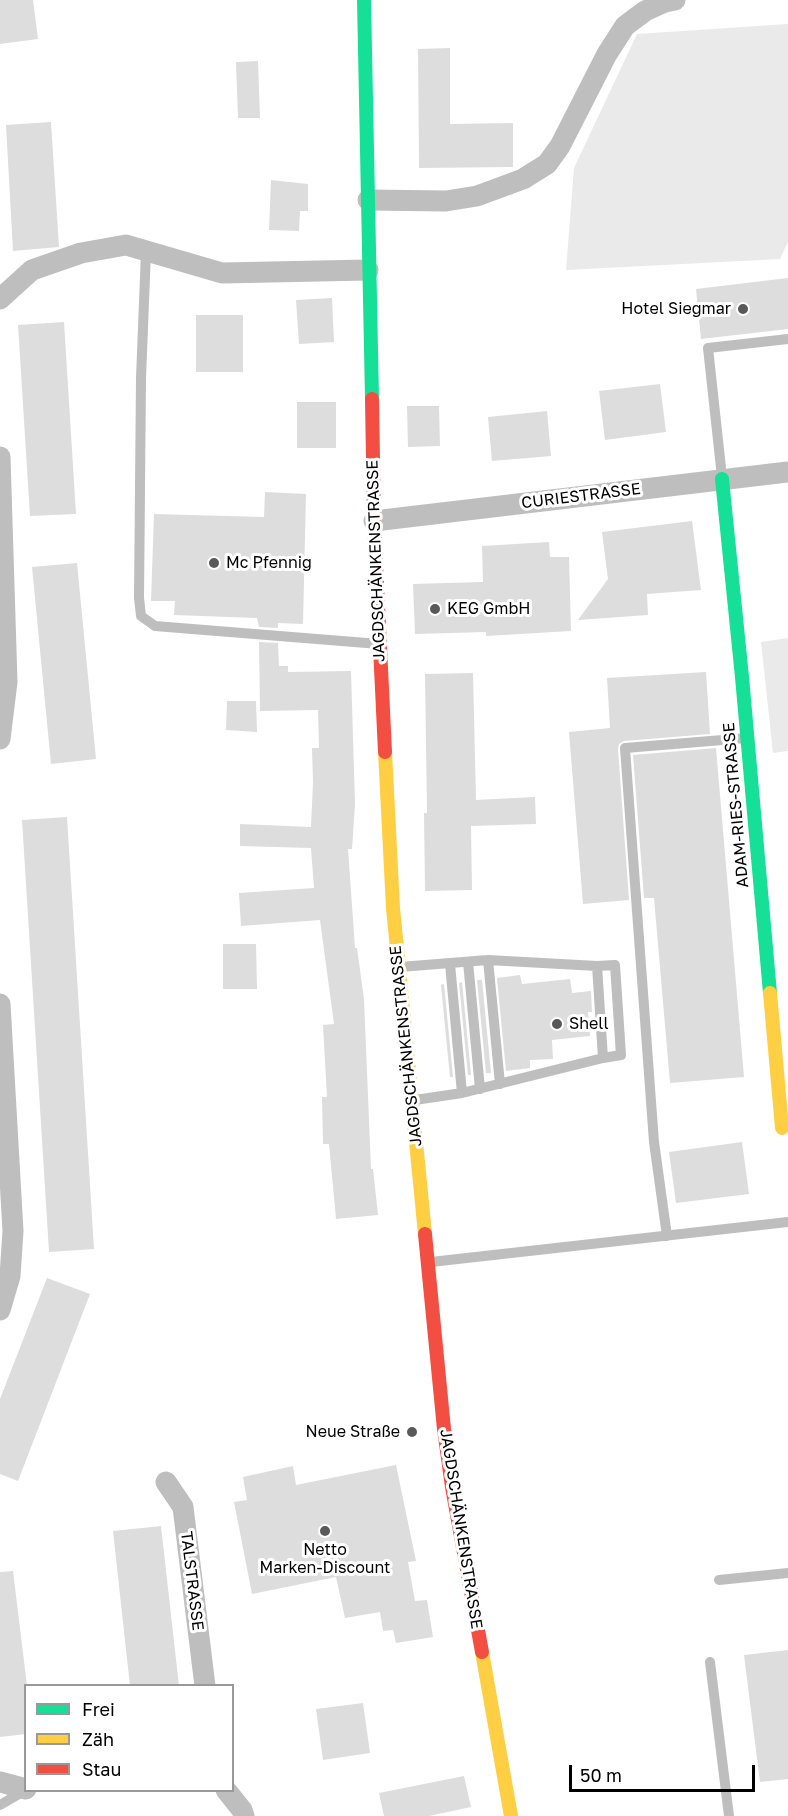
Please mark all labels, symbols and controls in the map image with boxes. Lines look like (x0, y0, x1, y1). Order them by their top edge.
place label: Hotel Siegmar (621, 299, 731, 319)
marker: Hotel Siegmar (736, 302, 750, 316)
street label: JAGDSCHÄNKENSTRASSE (363, 460, 389, 662)
street label: CURIESTRASSE (520, 479, 642, 513)
place label: Mc Pfennig (226, 553, 312, 573)
marker: Mc Pfennig (207, 556, 221, 570)
place label: KEG GmbH (447, 599, 530, 619)
marker: KEG GmbH (428, 602, 442, 616)
street label: ADAM-RIES-STRASSE (719, 722, 753, 888)
street label: JAGDSCHÄNKENSTRASSE (386, 945, 426, 1147)
place label: Shell (569, 1014, 609, 1034)
marker: Shell (550, 1017, 564, 1031)
place label: Neue Straße (306, 1422, 400, 1442)
marker: Neue Straße (405, 1425, 419, 1439)
street label: JAGDSCHÄNKENSTRASSE (436, 1428, 486, 1630)
marker: Netto Marken-Discount (318, 1524, 332, 1538)
street label: TALSTRASSE (176, 1530, 208, 1632)
place label: Netto Marken-Discount (259, 1540, 391, 1578)
legend (24, 1684, 234, 1792)
text: Frei (82, 1698, 115, 1720)
text: Zäh (82, 1728, 114, 1750)
scale bar (572, 1753, 758, 1791)
text: Stau (82, 1758, 121, 1780)
text: 50 m (580, 1764, 622, 1786)

